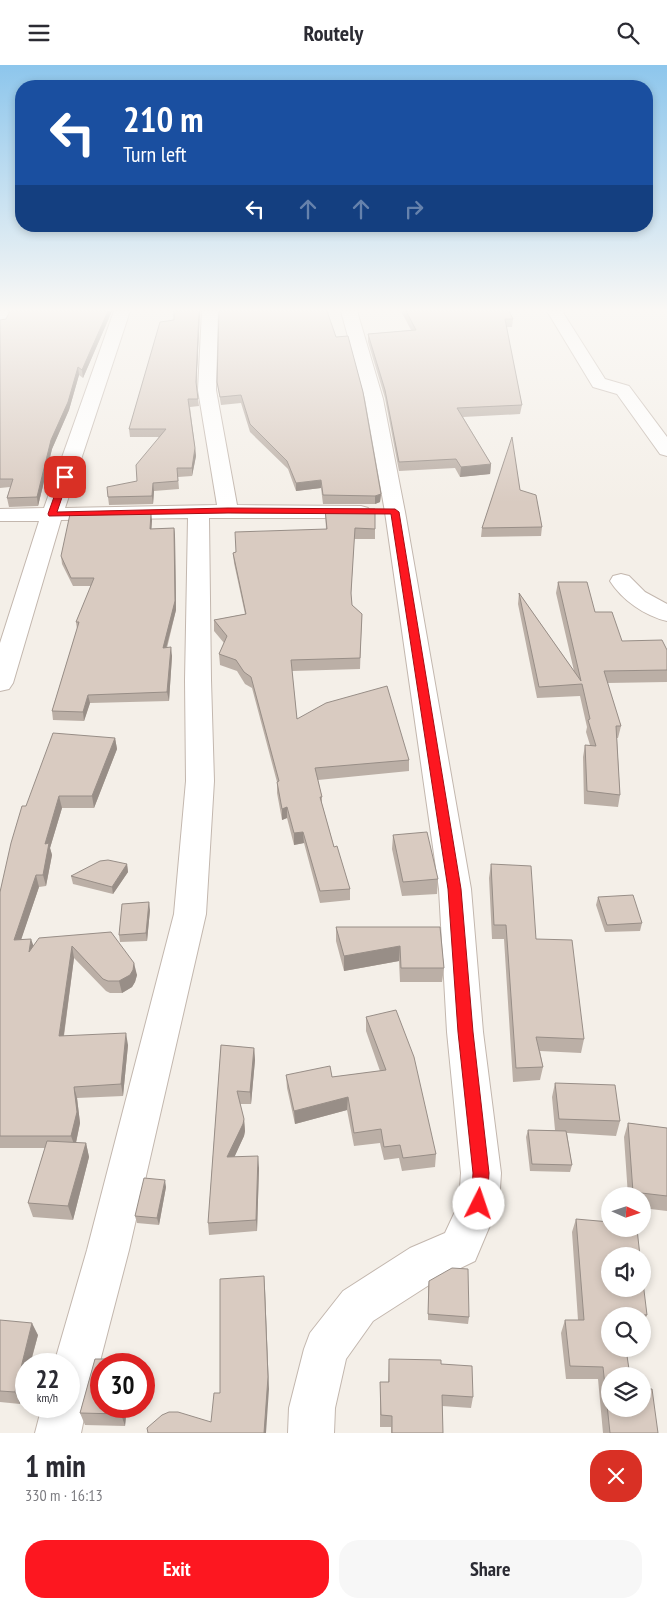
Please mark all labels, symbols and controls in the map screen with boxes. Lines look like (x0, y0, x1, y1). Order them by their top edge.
icon: menu (25, 19, 53, 47)
text: Routely (304, 19, 363, 47)
icon: search (614, 19, 642, 47)
text: 210 m (123, 96, 204, 142)
icon: left (40, 100, 105, 165)
text: Turn left (123, 140, 187, 168)
icon: left (241, 195, 269, 223)
icon: ahead (294, 195, 322, 223)
icon: ahead (347, 195, 375, 223)
icon: right (400, 195, 428, 223)
pin (44, 456, 86, 498)
icon: arrive (51, 463, 79, 491)
position arrow (452, 1177, 504, 1229)
north arrow (601, 1187, 651, 1237)
map controls (601, 1187, 651, 1417)
button: sound (601, 1247, 651, 1297)
button: search (601, 1307, 651, 1357)
speed limit sign: 30 (90, 1353, 155, 1418)
text: 22 (36, 1363, 59, 1395)
button: layers (601, 1367, 651, 1417)
text: km/h (37, 1390, 58, 1405)
text: 1 min (25, 1446, 86, 1485)
button: close (590, 1450, 642, 1502)
text: 330 m · 16:13 (25, 1485, 103, 1505)
button: Exit (25, 1540, 329, 1598)
button: Share (339, 1540, 642, 1598)

